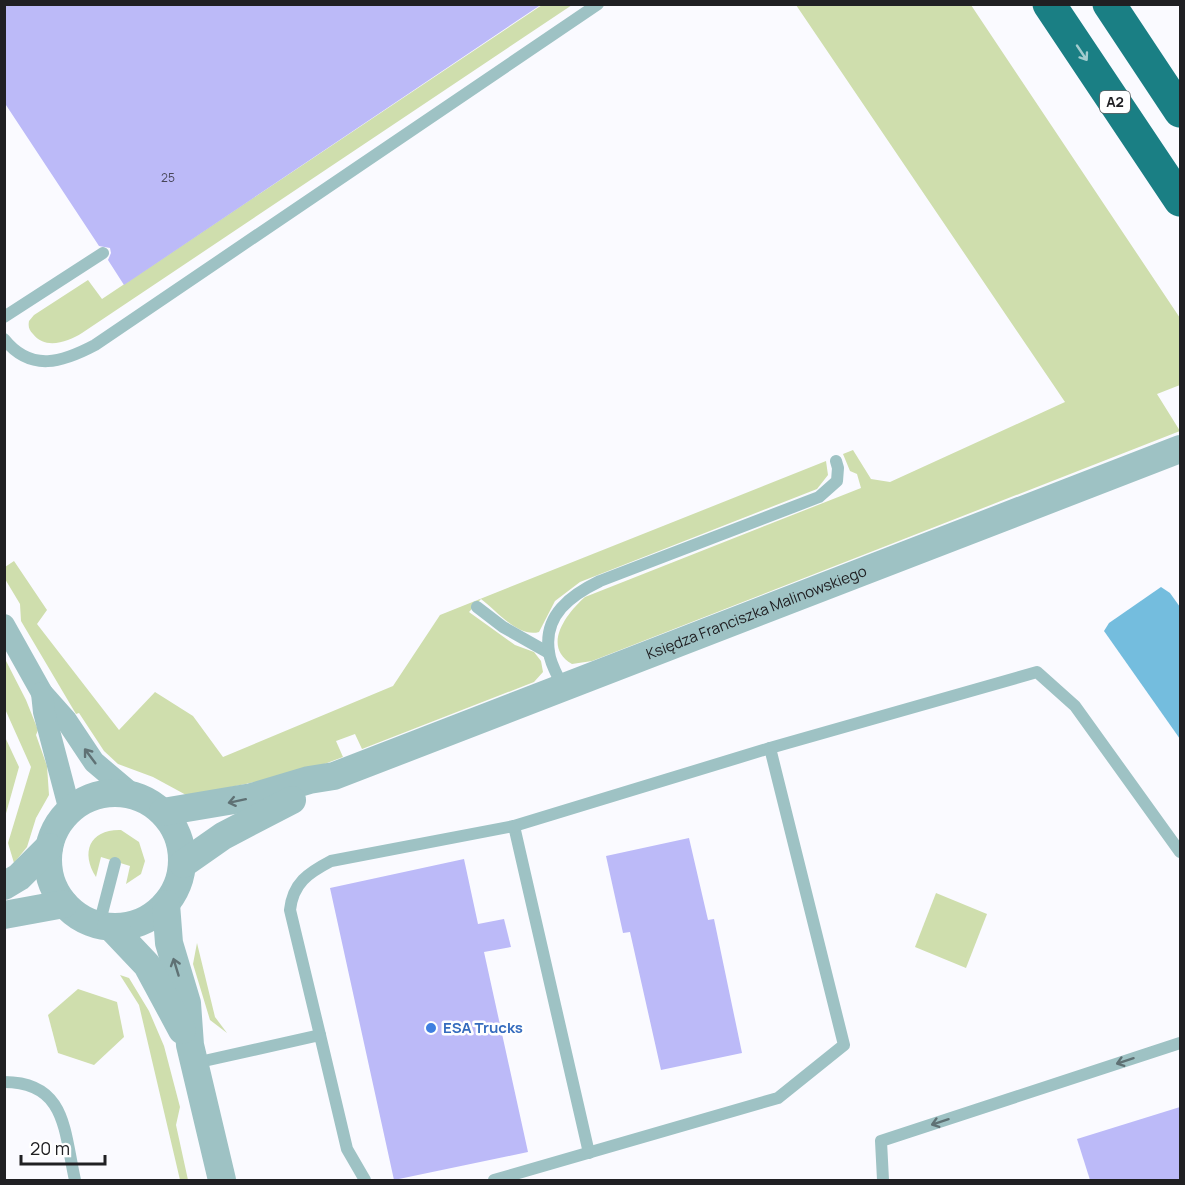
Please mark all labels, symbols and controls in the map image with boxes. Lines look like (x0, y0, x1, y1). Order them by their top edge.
one-way arrow (1076, 44, 1088, 61)
road number: A2 (1100, 91, 1130, 113)
house number: 25 (161, 169, 175, 186)
street label: Księdza Franciszka Malinowskiego (643, 560, 870, 664)
one-way arrow (84, 748, 97, 764)
one-way arrow (227, 795, 246, 807)
one-way arrow (170, 958, 181, 977)
place label: ESA Trucks (443, 1017, 523, 1038)
marker: ESA Trucks (424, 1021, 438, 1035)
one-way arrow (1116, 1057, 1135, 1068)
one-way arrow (930, 1117, 949, 1128)
scale bar (21, 1128, 105, 1166)
text: 20 m (30, 1136, 70, 1160)

